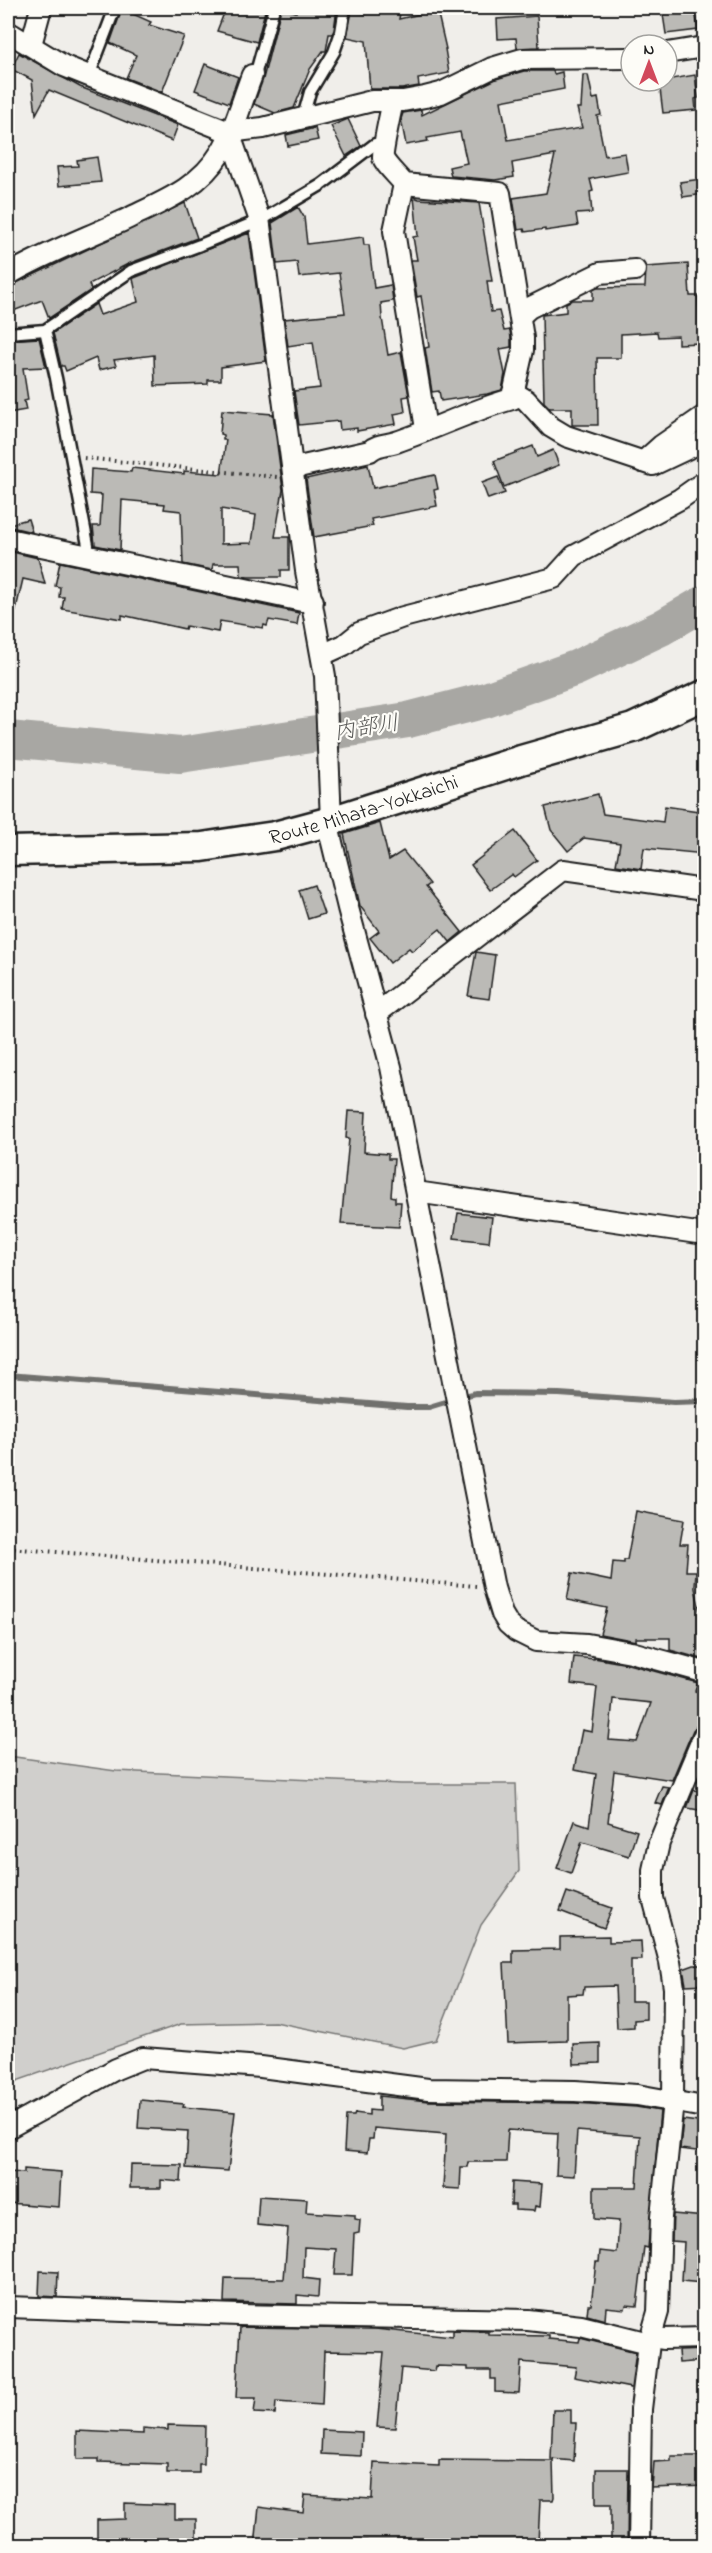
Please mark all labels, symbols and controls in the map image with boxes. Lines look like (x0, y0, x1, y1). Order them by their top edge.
north arrow (619, 33, 679, 93)
text: N (644, 38, 655, 62)
water label: 内部川 (331, 708, 402, 750)
street label: Route Mihata-Yokkaichi (267, 768, 462, 854)

